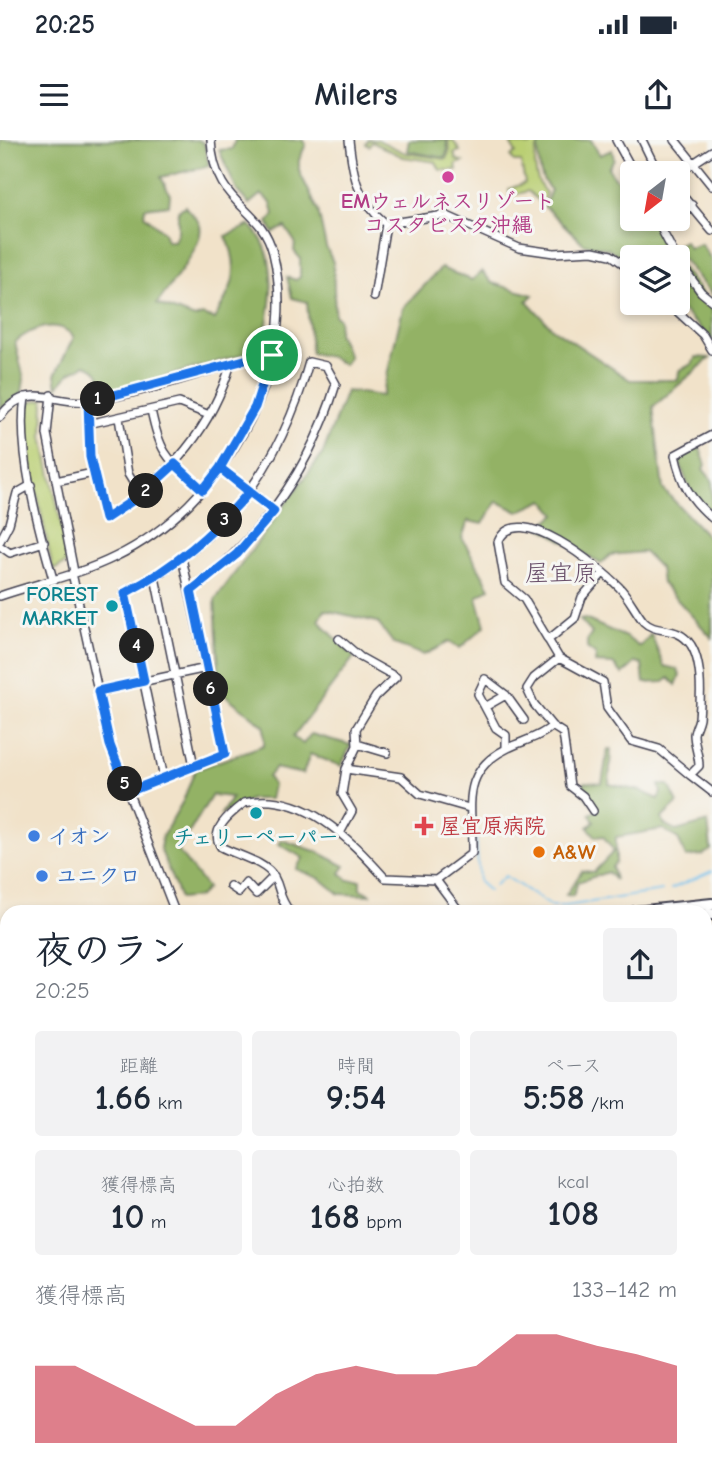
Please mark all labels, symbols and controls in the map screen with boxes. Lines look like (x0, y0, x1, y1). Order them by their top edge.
text: 20:25 (35, 10, 95, 40)
icon: menu (35, 76, 73, 114)
text: Milers (314, 76, 398, 113)
icon: share (639, 76, 677, 114)
north arrow (620, 161, 690, 231)
map controls (620, 161, 690, 315)
marker: EMウェルネスリゾート コスタビスタ沖縄 (440, 169, 456, 185)
place label: EMウェルネスリゾート コスタビスタ沖縄 (341, 189, 555, 237)
button: layers (620, 245, 690, 315)
pin (242, 325, 302, 385)
icon: arrive (253, 336, 291, 374)
pin: 1 (80, 382, 116, 416)
text: 1 (94, 387, 101, 409)
pin: 2 (128, 474, 164, 508)
text: 2 (141, 479, 150, 501)
pin: 3 (208, 502, 243, 538)
text: 3 (220, 508, 229, 530)
district label: 屋宜原 (525, 559, 597, 587)
place label: FOREST MARKET (22, 582, 98, 630)
marker: FOREST MARKET (104, 598, 120, 614)
pin: 4 (120, 629, 154, 664)
text: 4 (132, 634, 141, 656)
pin: 6 (194, 672, 228, 706)
text: 6 (206, 677, 215, 699)
pin: 5 (108, 766, 142, 802)
text: 5 (119, 772, 130, 794)
marker: チェリーペーパー (248, 805, 264, 821)
place label: 屋宜原病院 (440, 814, 545, 838)
marker: 屋宜原病院 (414, 816, 434, 836)
place label: イオン (48, 824, 111, 848)
place label: チェリーペーパー (173, 825, 339, 849)
marker: イオン (26, 828, 42, 844)
place label: A&W (553, 840, 596, 864)
marker: A&W (531, 844, 547, 860)
place label: ユニクロ (56, 864, 140, 888)
marker: ユニクロ (34, 868, 50, 884)
button: share (603, 928, 677, 1002)
text: 夜のラン (35, 929, 187, 973)
text: 20:25 (35, 977, 90, 1004)
text: 距離 (120, 1055, 158, 1077)
text: 時間 (337, 1055, 375, 1077)
text: ペース (545, 1055, 601, 1077)
text: 1.66 (95, 1077, 151, 1118)
text: 9:54 (326, 1077, 386, 1118)
text: 5:58 (522, 1077, 585, 1118)
text: km (151, 1092, 183, 1114)
text: /km (585, 1092, 624, 1114)
text: kcal (557, 1171, 589, 1193)
text: 獲得標高 (101, 1174, 177, 1196)
text: 心拍数 (327, 1174, 385, 1196)
text: 108 (547, 1193, 599, 1234)
text: 10 (111, 1196, 145, 1237)
text: 168 (310, 1196, 360, 1237)
text: m (145, 1211, 167, 1233)
text: bpm (360, 1211, 402, 1233)
text: 133–142 m (572, 1276, 677, 1303)
text: 獲得標高 (35, 1282, 127, 1309)

